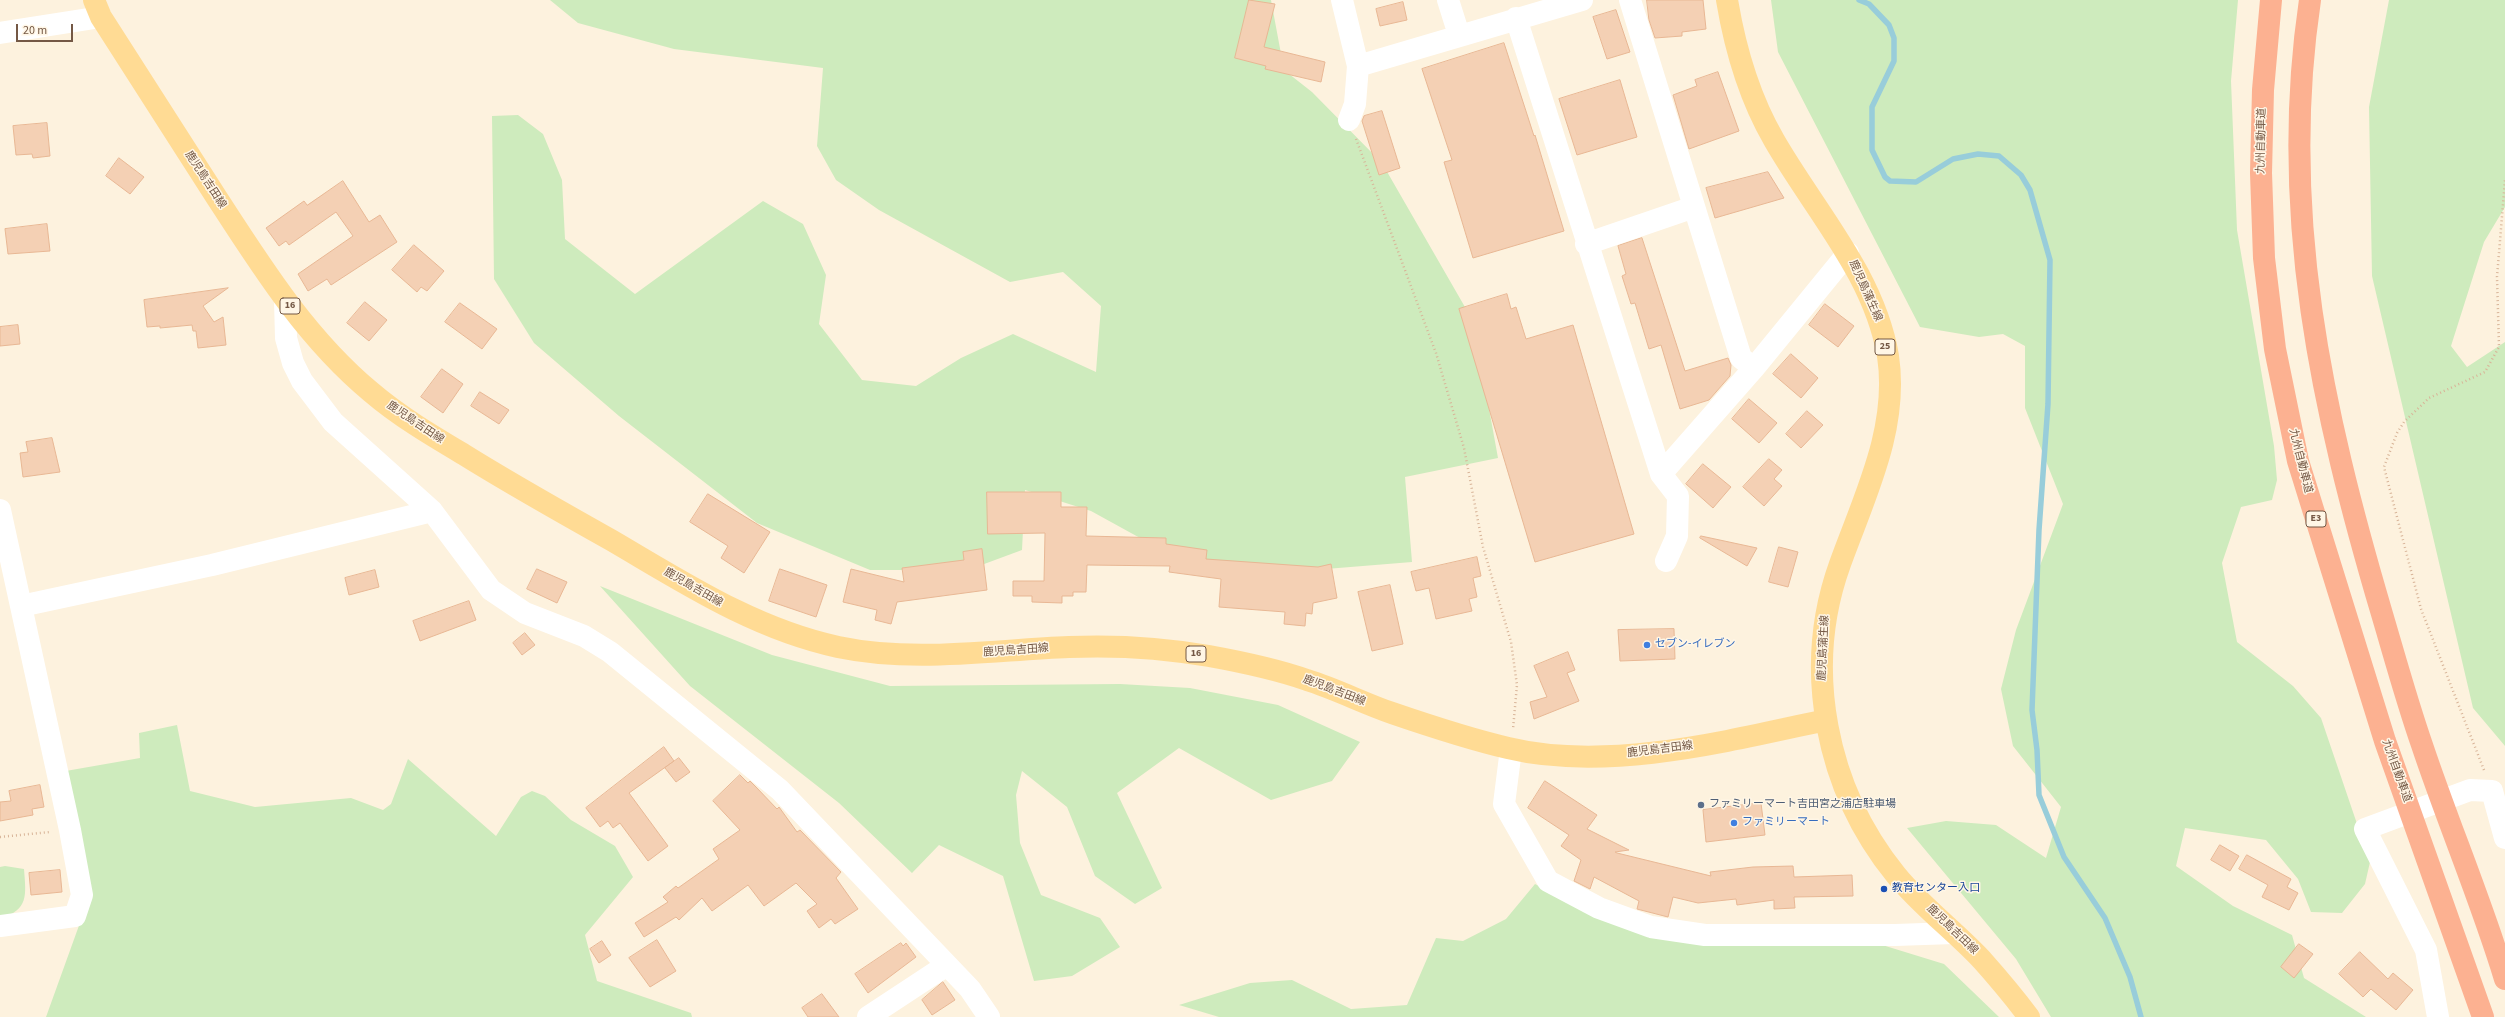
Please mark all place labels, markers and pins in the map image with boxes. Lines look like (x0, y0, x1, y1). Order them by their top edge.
place label: セブン-イレブン (1655, 638, 1735, 652)
marker: セブン-イレブン (1642, 640, 1652, 650)
place label: ファミリーマート吉田宮之浦店駐車場 (1709, 798, 1896, 812)
marker: ファミリーマート吉田宮之浦店駐車場 (1696, 800, 1706, 810)
place label: ファミリーマート (1742, 816, 1830, 830)
marker: ファミリーマート (1729, 818, 1739, 828)
place label: 教育センター入口 (1892, 882, 1980, 896)
marker: 教育センター入口 (1879, 884, 1889, 894)

